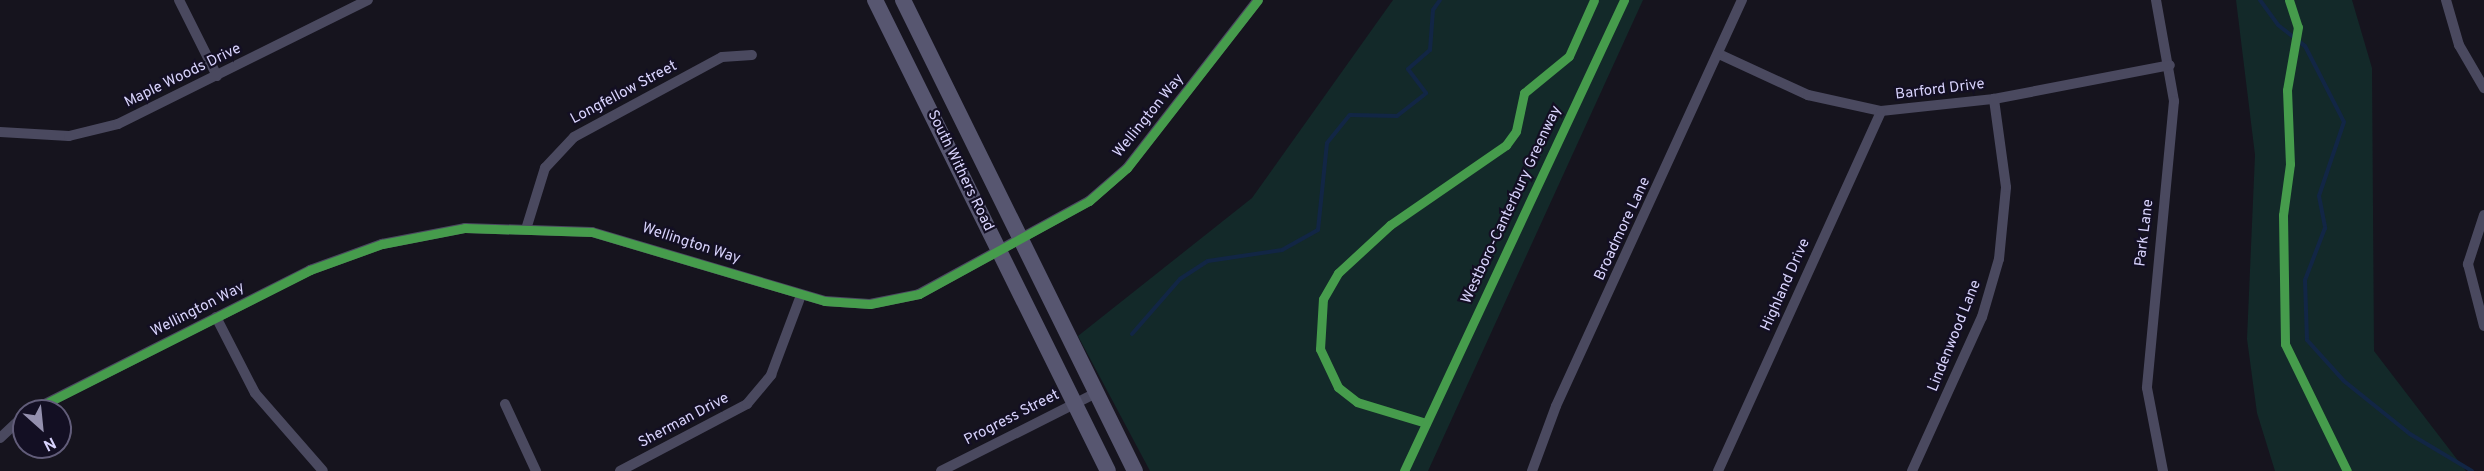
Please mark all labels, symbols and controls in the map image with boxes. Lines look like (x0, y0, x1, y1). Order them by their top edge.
street label: Maple Woods Drive (122, 40, 244, 112)
street label: Longfellow Street (568, 57, 680, 129)
street label: Wellington Way (1110, 70, 1188, 162)
street label: Barford Drive (1894, 76, 1986, 104)
street label: Westboro-Canterbury Greenway (1458, 103, 1566, 307)
street label: South Withers Road (923, 108, 997, 234)
street label: Broadmore Lane (1591, 174, 1655, 284)
street label: Park Lane (2132, 198, 2158, 268)
street label: Wellington Way (639, 220, 743, 268)
street label: Highland Drive (1758, 236, 1814, 334)
street label: Lindenwood Lane (1924, 278, 1986, 394)
street label: Wellington Way (148, 279, 248, 341)
street label: Progress Street (961, 386, 1063, 450)
street label: Sherman Drive (636, 390, 732, 452)
north arrow (12, 399, 72, 459)
text: N (40, 432, 59, 455)

